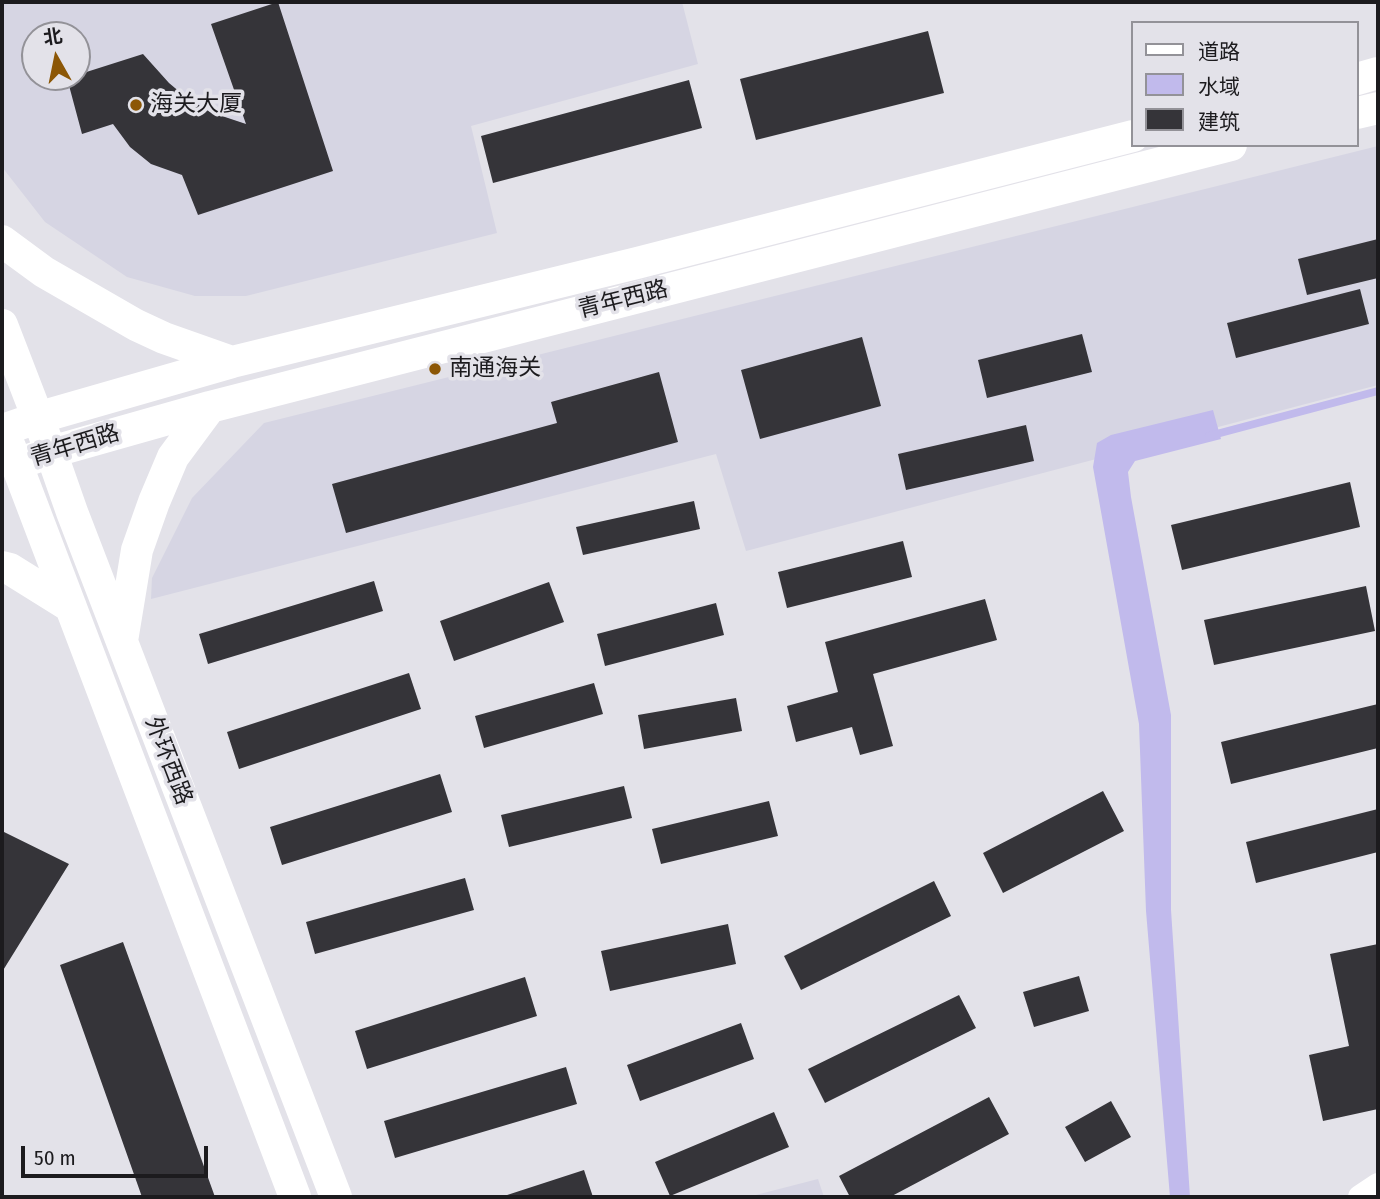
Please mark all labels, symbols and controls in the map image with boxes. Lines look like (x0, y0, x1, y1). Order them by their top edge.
north arrow (21, 21, 91, 91)
legend (1132, 21, 1359, 147)
text: 北 (42, 24, 64, 50)
text: 道路 (1198, 39, 1240, 65)
text: 水域 (1198, 74, 1240, 100)
place label: 海关大厦 (150, 91, 242, 119)
marker: 海关大厦 (128, 97, 144, 113)
text: 建筑 (1198, 109, 1240, 135)
street label: 青年西路 (575, 275, 671, 325)
place label: 南通海关 (449, 355, 541, 383)
marker: 南通海关 (427, 361, 443, 377)
street label: 青年西路 (27, 419, 123, 473)
street label: 外环西路 (139, 713, 197, 809)
scale bar (24, 1132, 212, 1176)
text: 50 m (34, 1145, 76, 1171)

